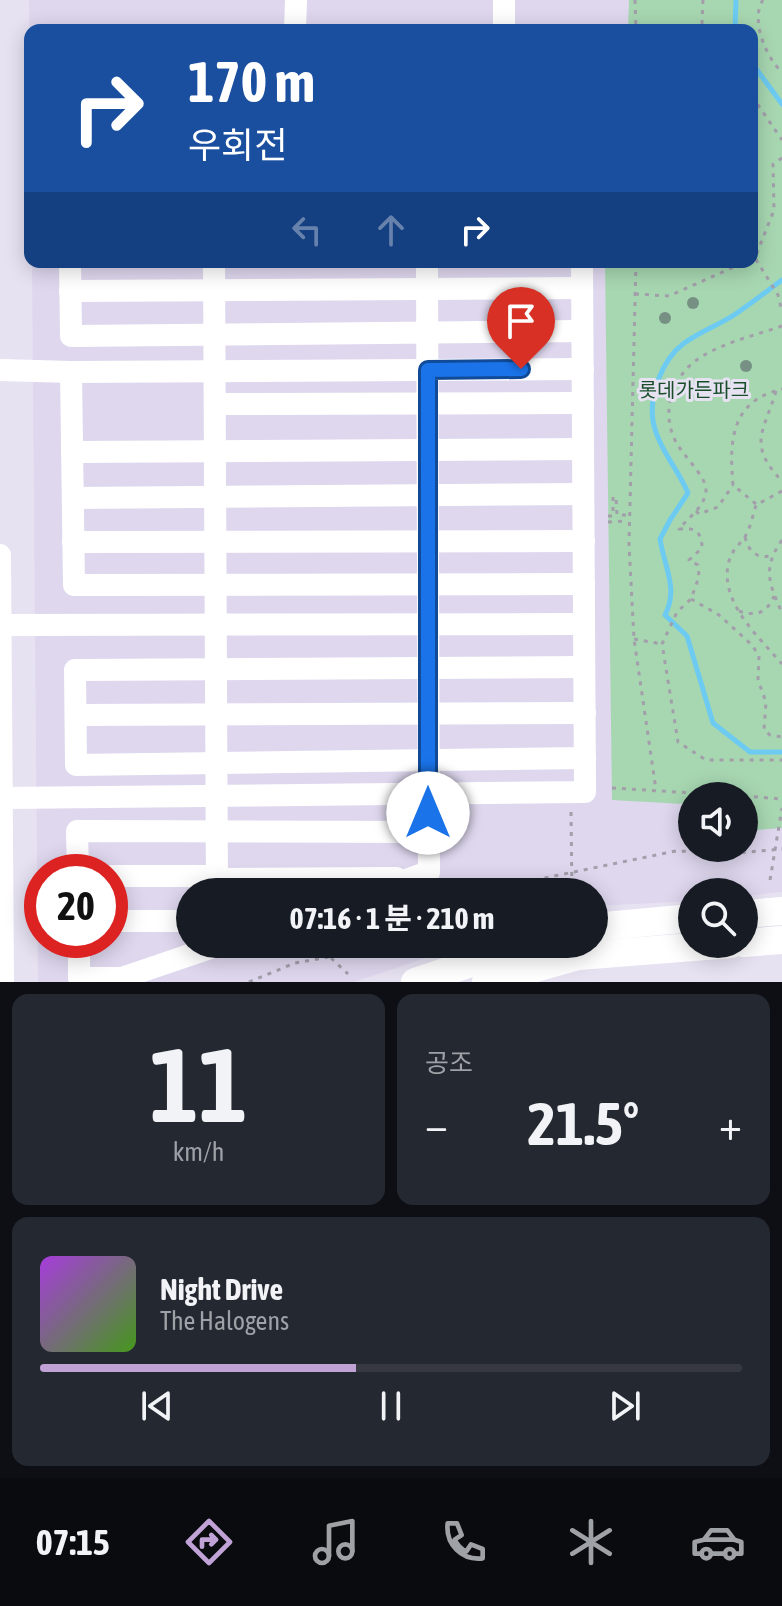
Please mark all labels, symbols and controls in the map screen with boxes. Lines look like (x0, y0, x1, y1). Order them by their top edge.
text: 170 m (188, 50, 315, 114)
icon: right (56, 56, 160, 160)
text: 우회전 (188, 124, 287, 166)
icon: left (285, 208, 329, 252)
icon: ahead (369, 208, 413, 252)
icon: right (453, 208, 497, 252)
pin (487, 287, 555, 369)
icon: arrive (499, 299, 543, 343)
park label: 롯데가든파크 (639, 378, 749, 401)
position arrow (386, 771, 470, 855)
map controls (678, 782, 758, 958)
button: sound (678, 782, 758, 862)
speed limit sign: 20 (24, 854, 128, 958)
button: search (678, 878, 758, 958)
text: 07:16 · 1 분 · 210 m (290, 901, 494, 935)
text: 11 (150, 1025, 247, 1144)
text: 공조 (425, 1048, 473, 1078)
text: 21.5° (528, 1089, 639, 1158)
text: − (425, 1099, 448, 1149)
text: + (719, 1099, 742, 1149)
text: km/h (173, 1137, 224, 1167)
text: Night Drive (160, 1272, 283, 1306)
text: The Halogens (160, 1306, 289, 1336)
icon: previous (135, 1384, 179, 1428)
icon: pause (369, 1384, 413, 1428)
icon: next (603, 1384, 647, 1428)
icon: directions (181, 1514, 237, 1570)
icon: music (308, 1514, 364, 1570)
icon: phone (436, 1514, 492, 1570)
icon: climate (563, 1514, 619, 1570)
icon: car (690, 1514, 746, 1570)
text: 07:15 (36, 1521, 110, 1563)

